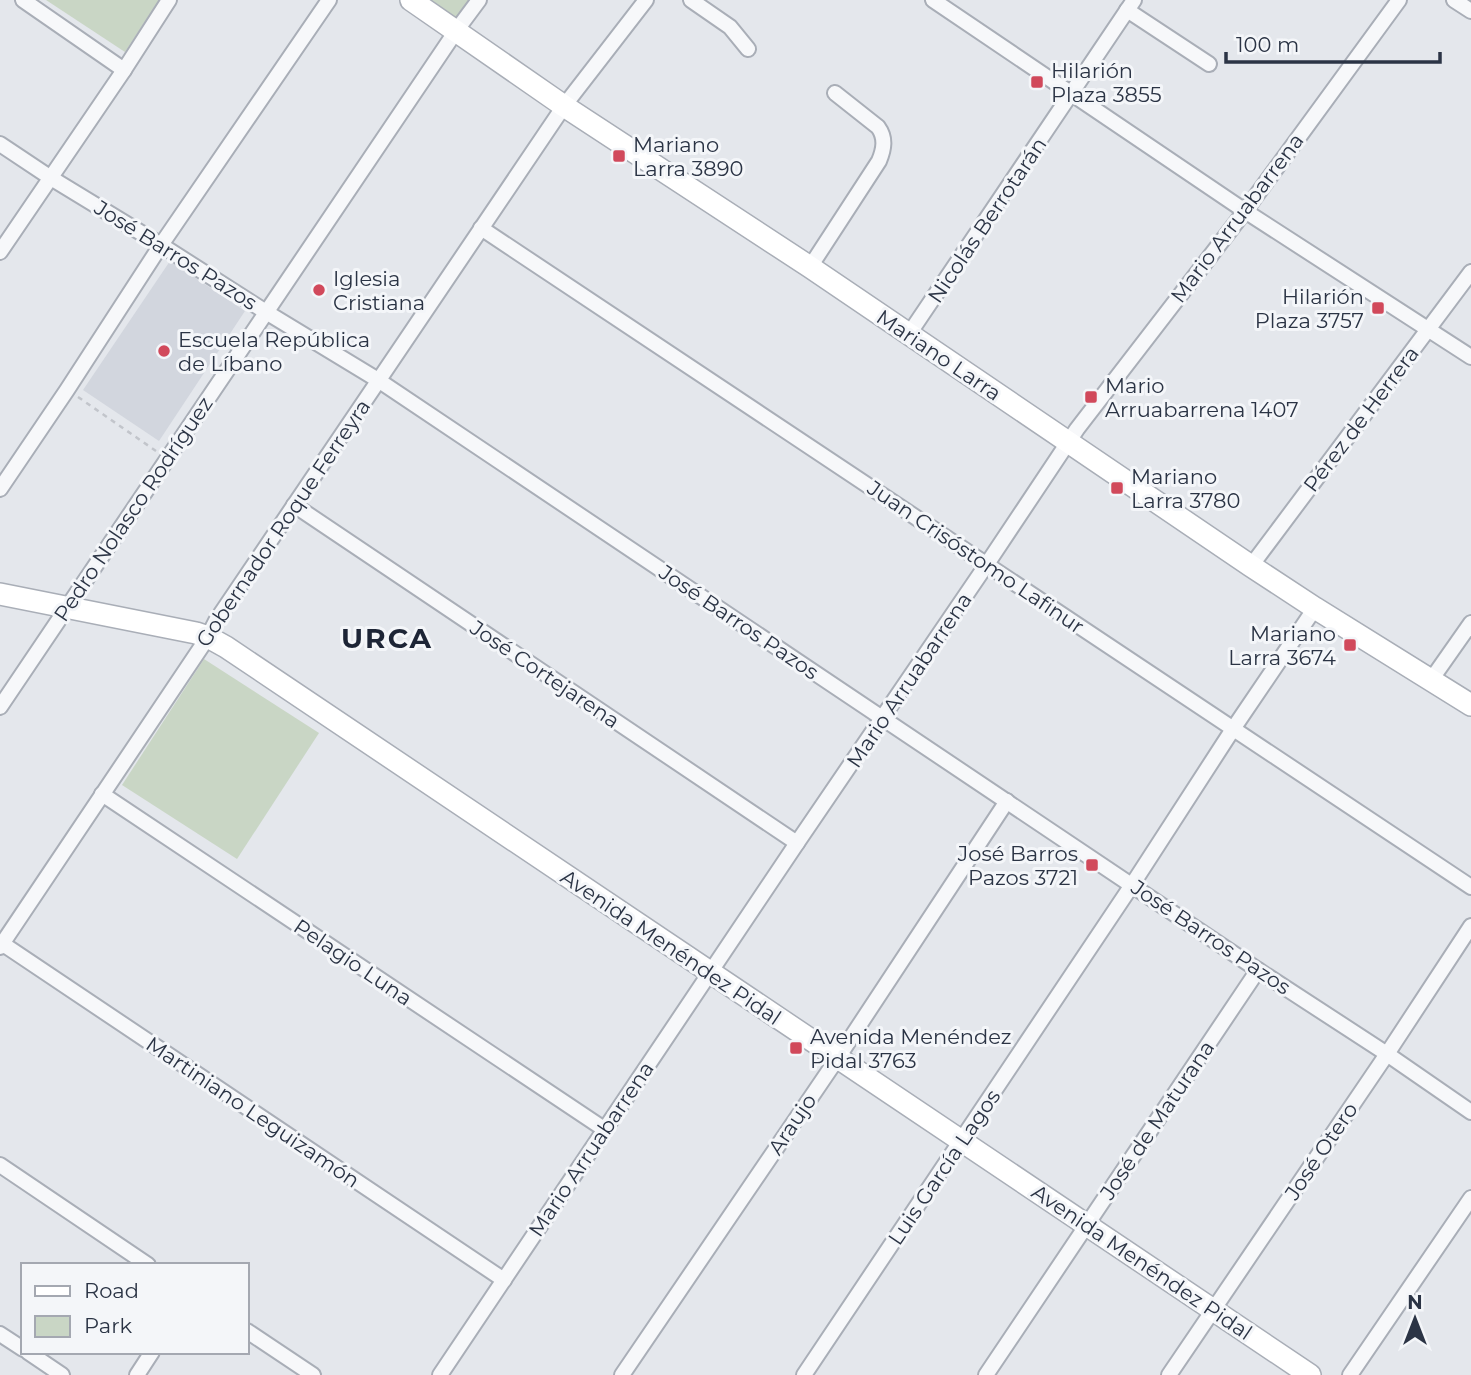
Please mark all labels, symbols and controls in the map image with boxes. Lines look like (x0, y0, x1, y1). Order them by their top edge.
scale bar (1226, 21, 1440, 65)
text: 100 m (1236, 32, 1299, 57)
place label: Hilarión Plaza 3855 (1051, 58, 1162, 107)
marker: Hilarión Plaza 3855 (1029, 74, 1045, 90)
street label: Mario Arruabarrena (1165, 128, 1309, 308)
place label: Mariano Larra 3890 (633, 132, 743, 181)
street label: Nicolás Berrotarán (922, 133, 1052, 307)
marker: Mariano Larra 3890 (611, 148, 627, 164)
street label: José Barros Pazos (89, 194, 262, 315)
place label: Iglesia Cristiana (333, 266, 425, 315)
marker: Iglesia Cristiana (311, 282, 327, 298)
place label: Hilarión Plaza 3757 (1255, 284, 1364, 333)
marker: Hilarión Plaza 3757 (1370, 300, 1386, 316)
street label: Mariano Larra (872, 304, 1006, 406)
place label: Escuela República de Líbano (178, 327, 370, 376)
street label: Pérez de Herrera (1298, 341, 1424, 497)
marker: Escuela República de Líbano (156, 343, 172, 359)
place label: Mario Arruabarrena 1407 (1105, 373, 1299, 422)
marker: Mario Arruabarrena 1407 (1083, 389, 1099, 405)
street label: Pedro Nolasco Rodríguez (48, 392, 218, 626)
street label: Gobernador Roque Ferreyra (191, 394, 375, 652)
place label: Mariano Larra 3780 (1131, 464, 1240, 513)
street label: Juan Crisóstomo Lafinur (862, 475, 1089, 639)
marker: Mariano Larra 3780 (1109, 480, 1125, 496)
street label: José Barros Pazos (654, 559, 823, 685)
street label: Mario Arruabarrena (841, 588, 977, 772)
street label: José Cortejarena (465, 614, 624, 733)
district label: URCA (341, 621, 433, 655)
place label: Mariano Larra 3674 (1228, 621, 1336, 670)
marker: Mariano Larra 3674 (1342, 637, 1358, 653)
place label: José Barros Pazos 3721 (957, 841, 1078, 890)
marker: José Barros Pazos 3721 (1084, 857, 1100, 873)
street label: Avenida Menéndez Pidal (556, 864, 786, 1030)
street label: José Barros Pazos (1126, 874, 1295, 1000)
street label: Pelagio Luna (289, 913, 417, 1011)
place label: Avenida Menéndez Pidal 3763 (810, 1024, 1012, 1073)
street label: Martiniano Leguizamón (141, 1031, 365, 1193)
street label: José de Maturana (1094, 1036, 1219, 1205)
marker: Avenida Menéndez Pidal 3763 (788, 1040, 804, 1056)
street label: Mario Arruabarrena (523, 1057, 659, 1241)
street label: Luis García Lagos (883, 1084, 1005, 1250)
street label: Araujo (763, 1089, 821, 1159)
street label: José Otero (1279, 1098, 1363, 1205)
street label: Avenida Menéndez Pidal (1027, 1179, 1257, 1345)
legend (21, 1263, 248, 1354)
text: Road (84, 1278, 139, 1303)
north arrow (1380, 1284, 1450, 1354)
text: N (1407, 1291, 1423, 1314)
text: Park (84, 1313, 132, 1338)

